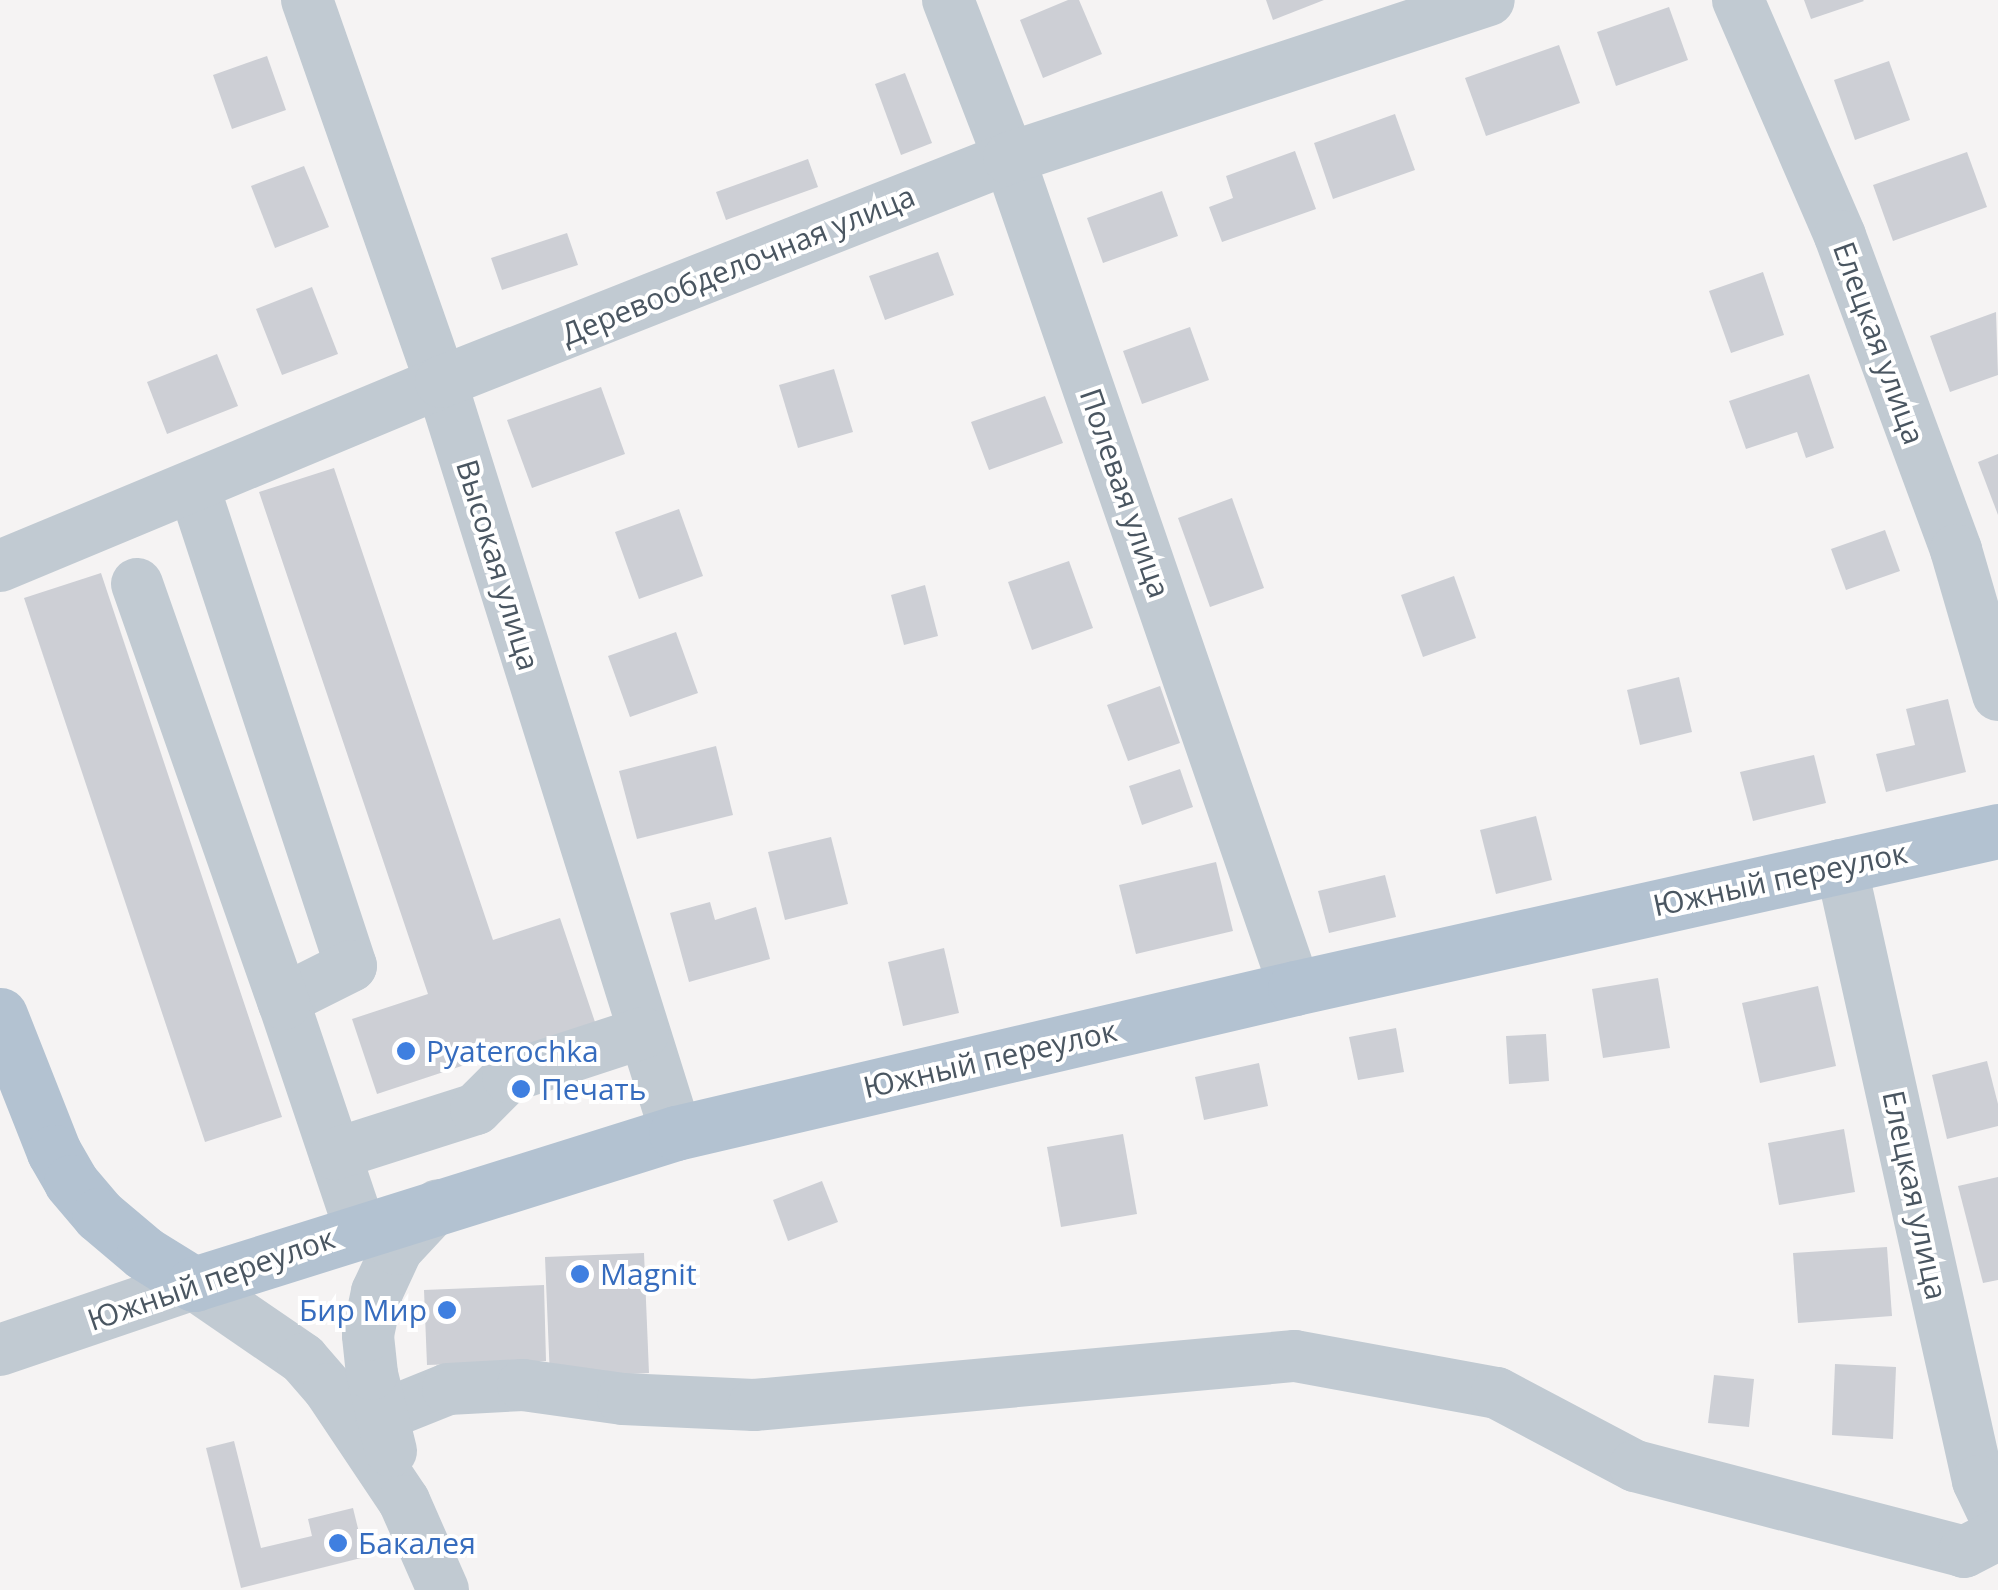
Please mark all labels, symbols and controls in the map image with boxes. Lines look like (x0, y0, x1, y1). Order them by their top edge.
street label: Деревообделочная улица (556, 178, 920, 352)
street label: Елецкая улица (1826, 237, 1932, 449)
street label: Полевая улица (1072, 384, 1178, 602)
street label: Высокая улица (449, 455, 547, 675)
street label: Южный переулок (1650, 834, 1910, 924)
street label: Южный переулок (860, 1012, 1120, 1106)
place label: Pyaterochka (426, 1033, 599, 1069)
marker: Pyaterochka (395, 1040, 417, 1062)
place label: Печать (541, 1071, 646, 1107)
marker: Печать (510, 1078, 532, 1100)
street label: Елецкая улица (1875, 1087, 1955, 1303)
street label: Южный переулок (83, 1220, 339, 1338)
place label: Magnit (600, 1256, 697, 1292)
marker: Magnit (569, 1263, 591, 1285)
place label: Бир Мир (299, 1292, 427, 1328)
marker: Бир Мир (436, 1299, 458, 1321)
place label: Бакалея (358, 1525, 476, 1561)
marker: Бакалея (327, 1532, 349, 1554)

